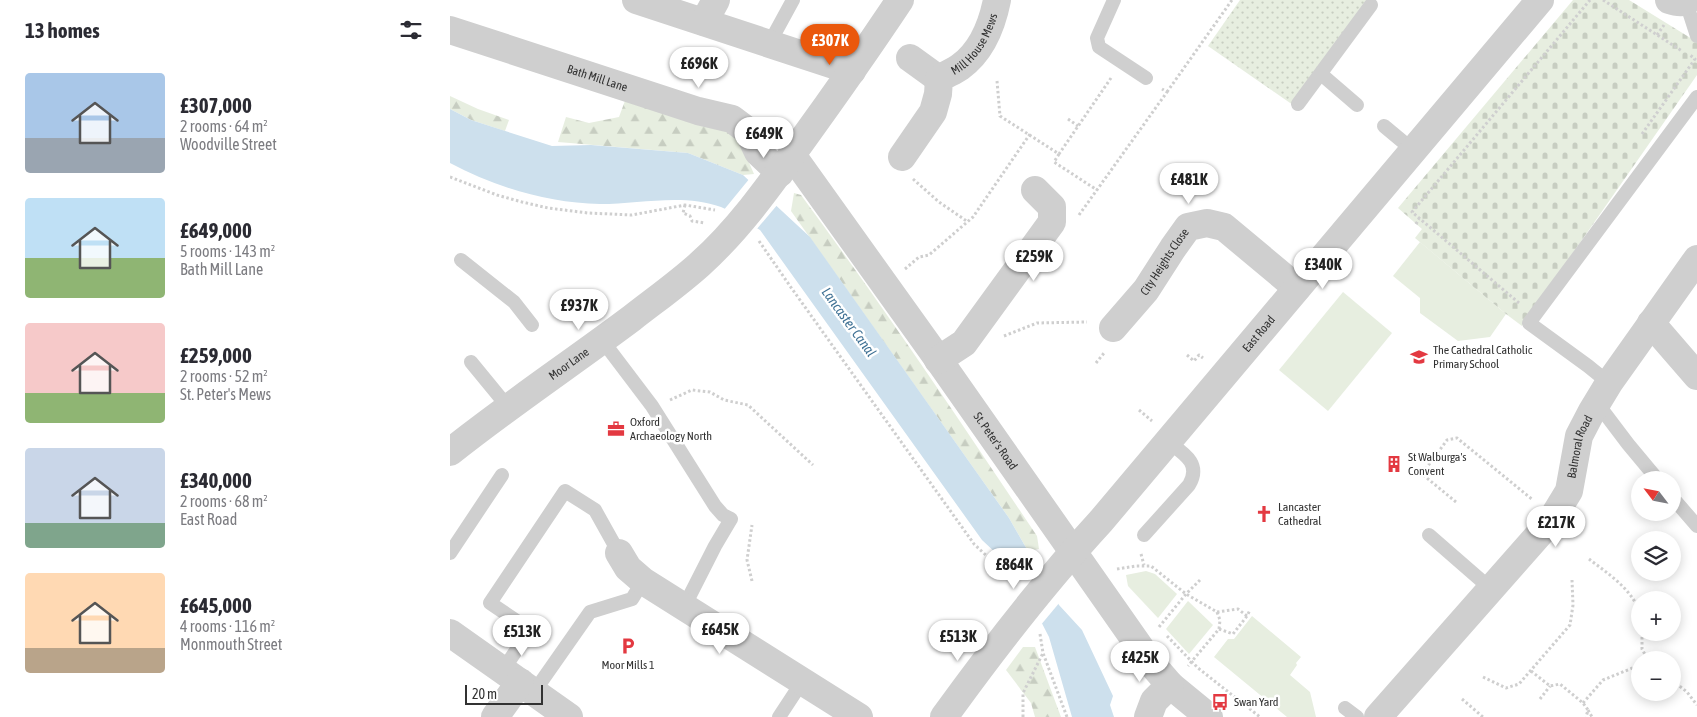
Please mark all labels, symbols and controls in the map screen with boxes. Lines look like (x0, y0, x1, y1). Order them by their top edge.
street label: Mill House Mews (948, 12, 1000, 78)
icon: filters (397, 16, 425, 44)
text: 13 homes (25, 18, 100, 42)
pin: £307K (795, 23, 865, 66)
text: £307K (811, 31, 849, 49)
pin: £696K (664, 46, 734, 89)
text: £696K (680, 54, 718, 72)
street label: Bath Mill Lane (565, 62, 629, 94)
icon: home (65, 93, 125, 153)
text: £307,000 (180, 93, 252, 117)
pin: £649K (729, 116, 799, 159)
text: 2 rooms · 64 m² (180, 117, 268, 135)
text: £649K (745, 124, 783, 142)
text: Woodville Street (180, 135, 277, 153)
pin: £481K (1154, 162, 1224, 205)
text: £481K (1170, 170, 1208, 188)
icon: home (65, 218, 125, 278)
text: £649,000 (180, 218, 252, 242)
street label: City Heights Close (1137, 226, 1192, 298)
pin: £259K (999, 240, 1069, 282)
text: 5 rooms · 143 m² (180, 242, 275, 260)
text: £259K (1015, 247, 1053, 265)
pin: £340K (1288, 248, 1358, 290)
text: £340K (1304, 255, 1342, 273)
text: Bath Mill Lane (180, 260, 263, 278)
water label: Lancaster Canal (819, 284, 880, 360)
pin: £937K (544, 288, 614, 331)
text: £937K (560, 296, 598, 314)
street label: East Road (1239, 313, 1278, 355)
icon: home (65, 343, 125, 403)
text: £259,000 (180, 343, 252, 367)
place label: The Cathedral Catholic Primary School (1433, 343, 1533, 371)
street label: Moor Lane (546, 345, 592, 383)
school or university icon: The Cathedral Catholic Primary School (1409, 347, 1429, 367)
text: 2 rooms · 52 m² (180, 367, 268, 385)
text: St. Peter's Mews (180, 385, 271, 403)
street label: St. Peter's Road (971, 410, 1020, 472)
street label: Balmoral Road (1564, 413, 1596, 479)
place label: Oxford Archaeology North (630, 415, 712, 443)
office icon: Oxford Archaeology North (606, 419, 626, 439)
place label: St Walburga's Convent (1408, 450, 1467, 478)
building icon: St Walburga's Convent (1384, 454, 1404, 474)
icon: home (65, 468, 125, 528)
text: £340,000 (180, 468, 252, 492)
north arrow (1631, 471, 1681, 521)
map controls (1631, 471, 1681, 701)
text: 2 rooms · 68 m² (180, 492, 268, 510)
place label: Lancaster Cathedral (1278, 500, 1322, 528)
church icon: Lancaster Cathedral (1254, 504, 1274, 524)
pin: £217K (1521, 506, 1591, 548)
text: East Road (180, 510, 237, 528)
text: £217K (1537, 513, 1575, 531)
button: layers (1631, 531, 1681, 581)
pin: £864K (979, 548, 1049, 590)
text: £864K (995, 555, 1033, 573)
button: + (1631, 591, 1681, 641)
icon: home (65, 593, 125, 653)
text: £645,000 (180, 593, 252, 617)
pin: £645K (685, 612, 755, 655)
pin: £513K (487, 614, 557, 657)
text: 4 rooms · 116 m² (180, 617, 275, 635)
text: £645K (701, 620, 739, 638)
pin: £513K (923, 620, 993, 662)
text: £513K (503, 622, 541, 640)
text: £513K (939, 627, 977, 645)
text: Monmouth Street (180, 635, 282, 653)
parking icon: Moor Mills 1 (618, 636, 638, 656)
pin: £425K (1105, 640, 1175, 683)
text: £425K (1121, 648, 1159, 666)
button: − (1631, 651, 1681, 701)
place label: Moor Mills 1 (601, 658, 655, 672)
scale bar (465, 682, 542, 705)
text: 20 m (472, 686, 497, 702)
bus stop icon: Swan Yard (1210, 692, 1230, 712)
place label: Swan Yard (1234, 695, 1278, 709)

